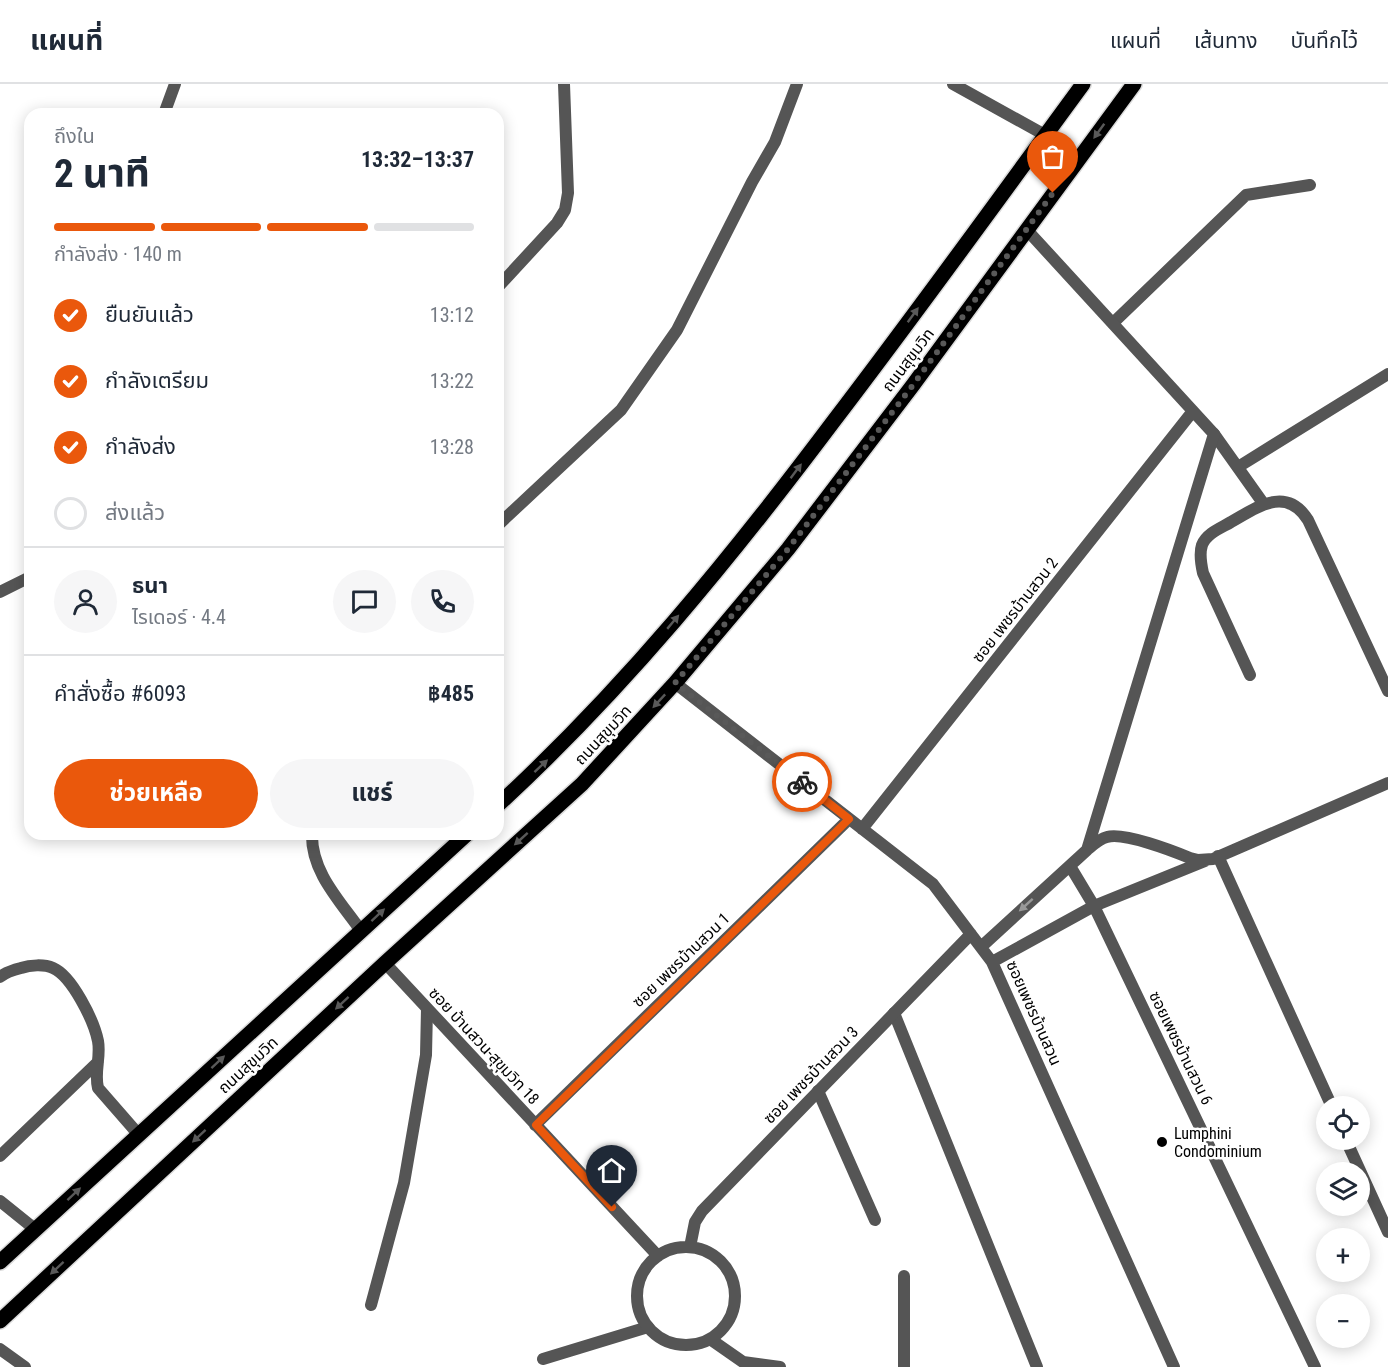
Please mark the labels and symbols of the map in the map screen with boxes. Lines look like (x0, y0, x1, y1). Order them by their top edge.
one-way arrow (1093, 123, 1105, 139)
pin (1027, 131, 1078, 193)
one-way arrow (907, 307, 919, 323)
street label: ถนนสุขุมวิท (878, 324, 938, 396)
one-way arrow (790, 463, 802, 479)
street label: ซอย เพชรบ้านสวน 2 (968, 554, 1062, 666)
one-way arrow (666, 615, 679, 630)
one-way arrow (652, 693, 666, 708)
street label: ถนนสุขุมวิท (571, 701, 635, 769)
courier (772, 752, 832, 812)
one-way arrow (534, 759, 548, 773)
one-way arrow (514, 832, 529, 846)
one-way arrow (1019, 898, 1034, 912)
one-way arrow (371, 908, 386, 922)
street label: ซอย เพชรบ้านสวน 1 (628, 909, 734, 1011)
street label: ซอยเพชรบ้านสวน (1002, 958, 1066, 1068)
street label: ซอย บ้านสวน-สุขุมวิท 18 (425, 984, 543, 1108)
street label: ซอยเพชรบ้านสวน 6 (1145, 988, 1217, 1108)
one-way arrow (335, 995, 349, 1009)
street label: ซอย เพชรบ้านสวน 3 (760, 1022, 862, 1128)
street label: ถนนสุขุมวิท (214, 1033, 282, 1097)
one-way arrow (210, 1056, 225, 1069)
place label: Lumphini Condominium (1174, 1124, 1262, 1161)
one-way arrow (193, 1128, 207, 1142)
marker: Lumphini Condominium (1155, 1135, 1169, 1149)
pin (586, 1145, 637, 1207)
one-way arrow (67, 1187, 82, 1201)
one-way arrow (50, 1261, 64, 1275)

